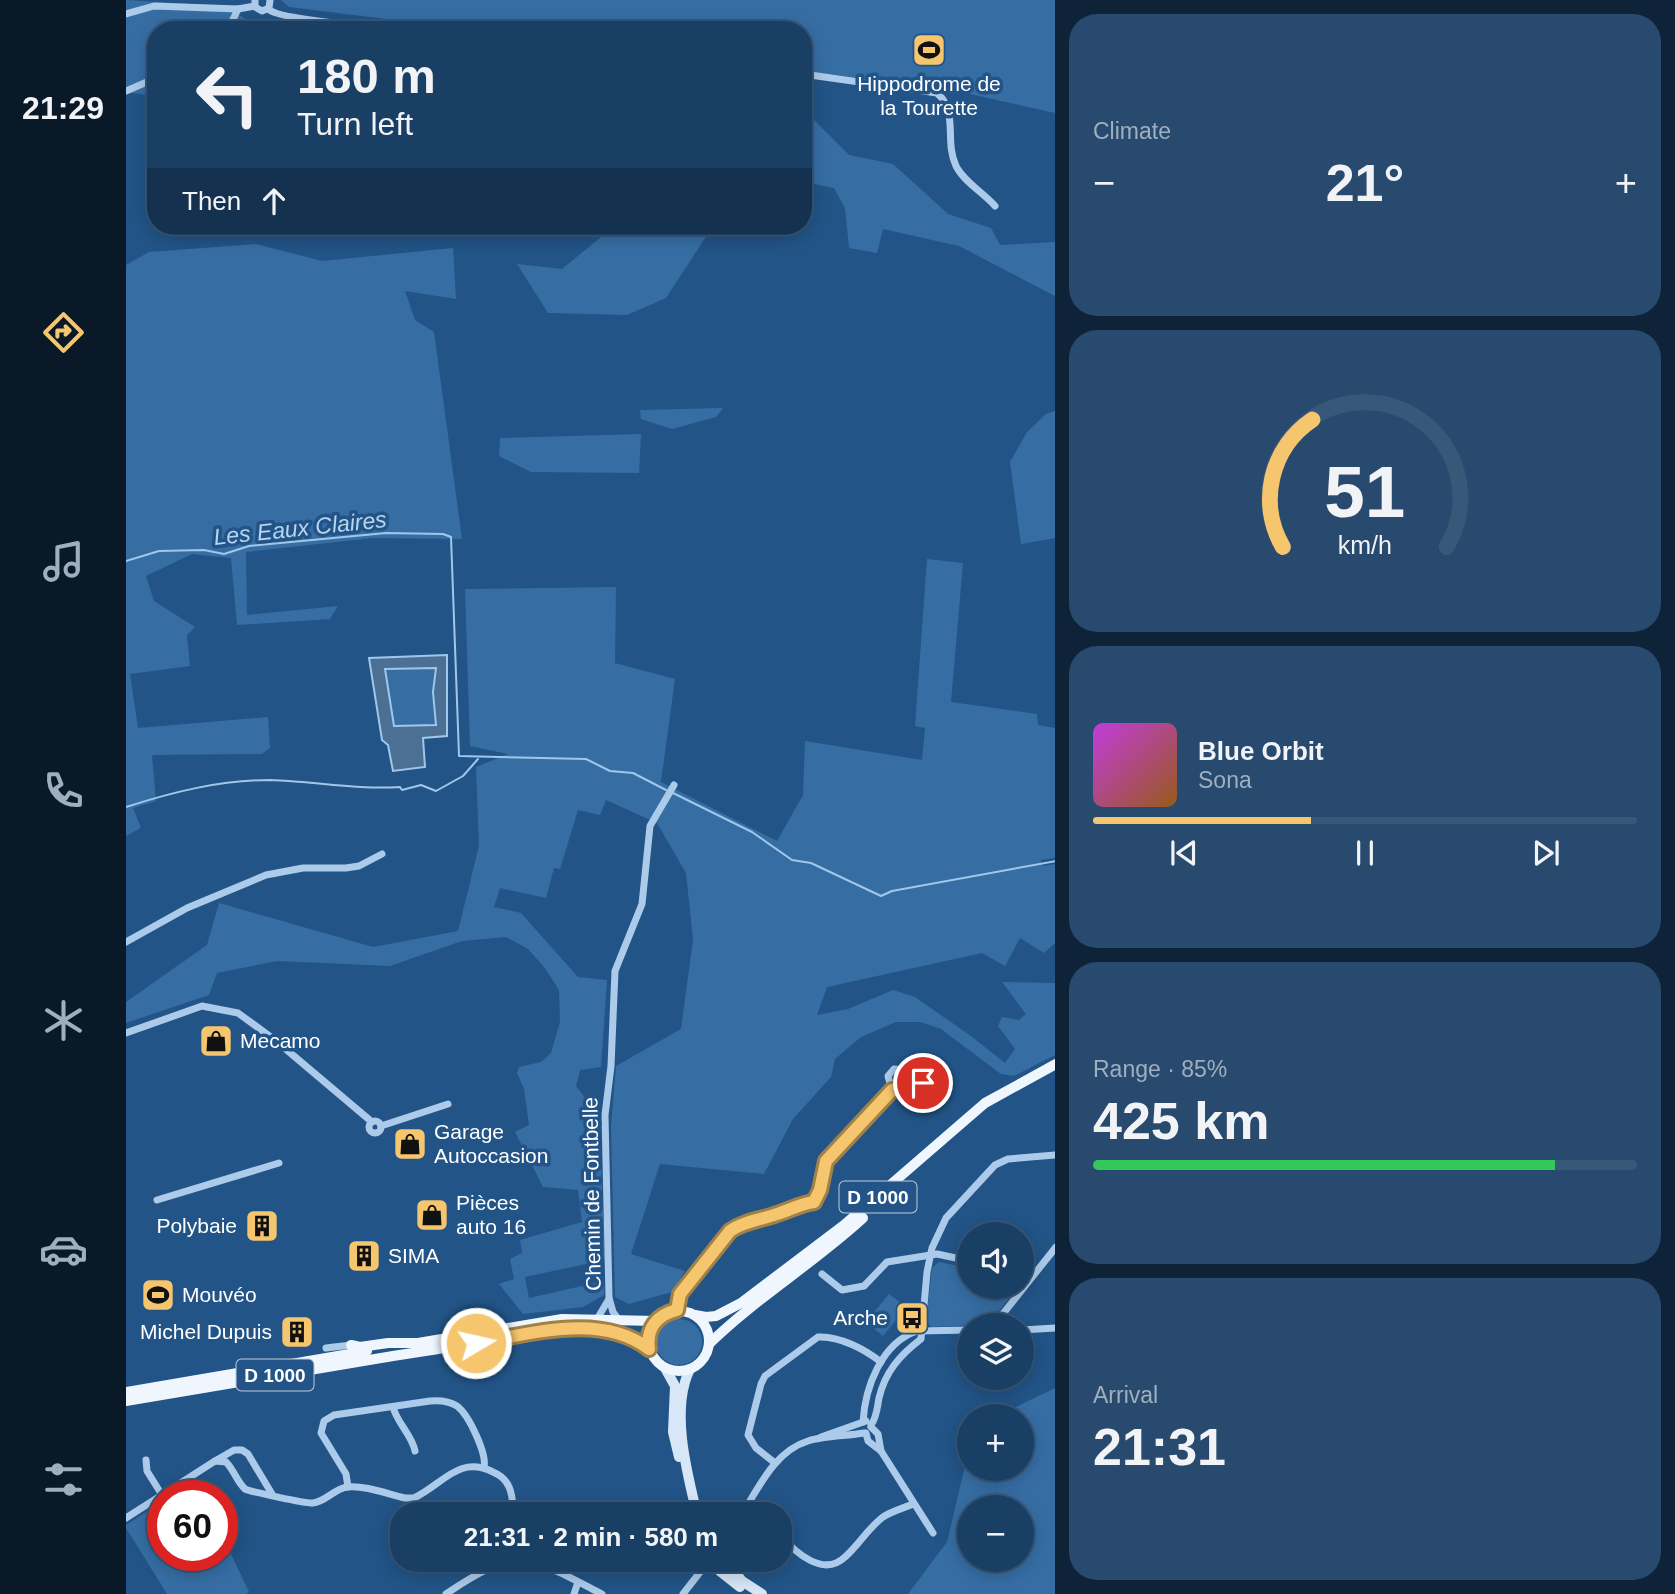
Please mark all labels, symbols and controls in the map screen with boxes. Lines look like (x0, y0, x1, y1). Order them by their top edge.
sports icon: Hippodrome de la Tourette (910, 31, 948, 69)
icon: left (182, 49, 273, 140)
text: 180 m (297, 49, 436, 103)
place label: Hippodrome de la Tourette (857, 72, 1001, 119)
text: 21:29 (22, 90, 104, 126)
text: Turn left (297, 106, 413, 142)
text: Climate (1093, 118, 1171, 144)
text: 21° (1326, 154, 1404, 212)
text: − (1093, 162, 1115, 204)
text: + (1615, 162, 1637, 204)
icon: ahead (255, 182, 293, 220)
text: Then (182, 186, 241, 216)
icon: directions (39, 308, 88, 357)
text: 51 (1325, 451, 1405, 532)
water label: Les Eaux Claires (212, 506, 388, 550)
text: km/h (1338, 531, 1392, 559)
icon: music (39, 537, 88, 586)
text: Blue Orbit (1198, 736, 1324, 766)
icon: phone (39, 766, 88, 815)
text: Sona (1198, 767, 1252, 793)
icon: previous (1165, 834, 1203, 872)
icon: pause (1346, 834, 1384, 872)
icon: next (1527, 834, 1565, 872)
icon: climate (39, 996, 88, 1045)
shop icon: Mecamo (197, 1022, 235, 1060)
place label: Mecamo (240, 1029, 321, 1052)
pin (893, 1053, 953, 1113)
text: Range · 85% (1093, 1056, 1227, 1082)
icon: arrive (904, 1064, 942, 1102)
text: 425 km (1093, 1092, 1269, 1150)
street label: Chemin de Fontbelle (578, 1097, 605, 1291)
place label: Garage Autoccasion (434, 1120, 548, 1167)
shop icon: Garage Autoccasion (391, 1125, 429, 1163)
road number: D 1000 (840, 1182, 916, 1212)
place label: Pièces auto 16 (456, 1191, 526, 1238)
shop icon: Pièces auto 16 (413, 1196, 451, 1234)
building icon: Polybaie (243, 1207, 281, 1245)
place label: Polybaie (156, 1214, 237, 1237)
map controls (957, 1222, 1034, 1572)
button: sound (957, 1222, 1034, 1299)
icon: car (39, 1225, 88, 1274)
building icon: SIMA (345, 1237, 383, 1275)
place label: SIMA (388, 1244, 439, 1267)
sports icon: Mouvéo (139, 1276, 177, 1314)
place label: Mouvéo (182, 1283, 257, 1306)
bus stop icon: Arche (893, 1299, 931, 1337)
position arrow (439, 1306, 513, 1380)
place label: Arche (833, 1306, 888, 1329)
building icon: Michel Dupuis (278, 1313, 316, 1351)
button: layers (957, 1313, 1034, 1390)
place label: Michel Dupuis (140, 1320, 272, 1343)
road number: D 1000 (236, 1359, 314, 1390)
text: Arrival (1093, 1382, 1158, 1408)
button: + (957, 1404, 1034, 1481)
text: 21:31 (1093, 1418, 1226, 1476)
icon: filters (39, 1455, 88, 1504)
speed limit sign: 60 (147, 1480, 238, 1571)
button: − (957, 1495, 1034, 1572)
text: 21:31 · 2 min · 580 m (464, 1522, 718, 1552)

